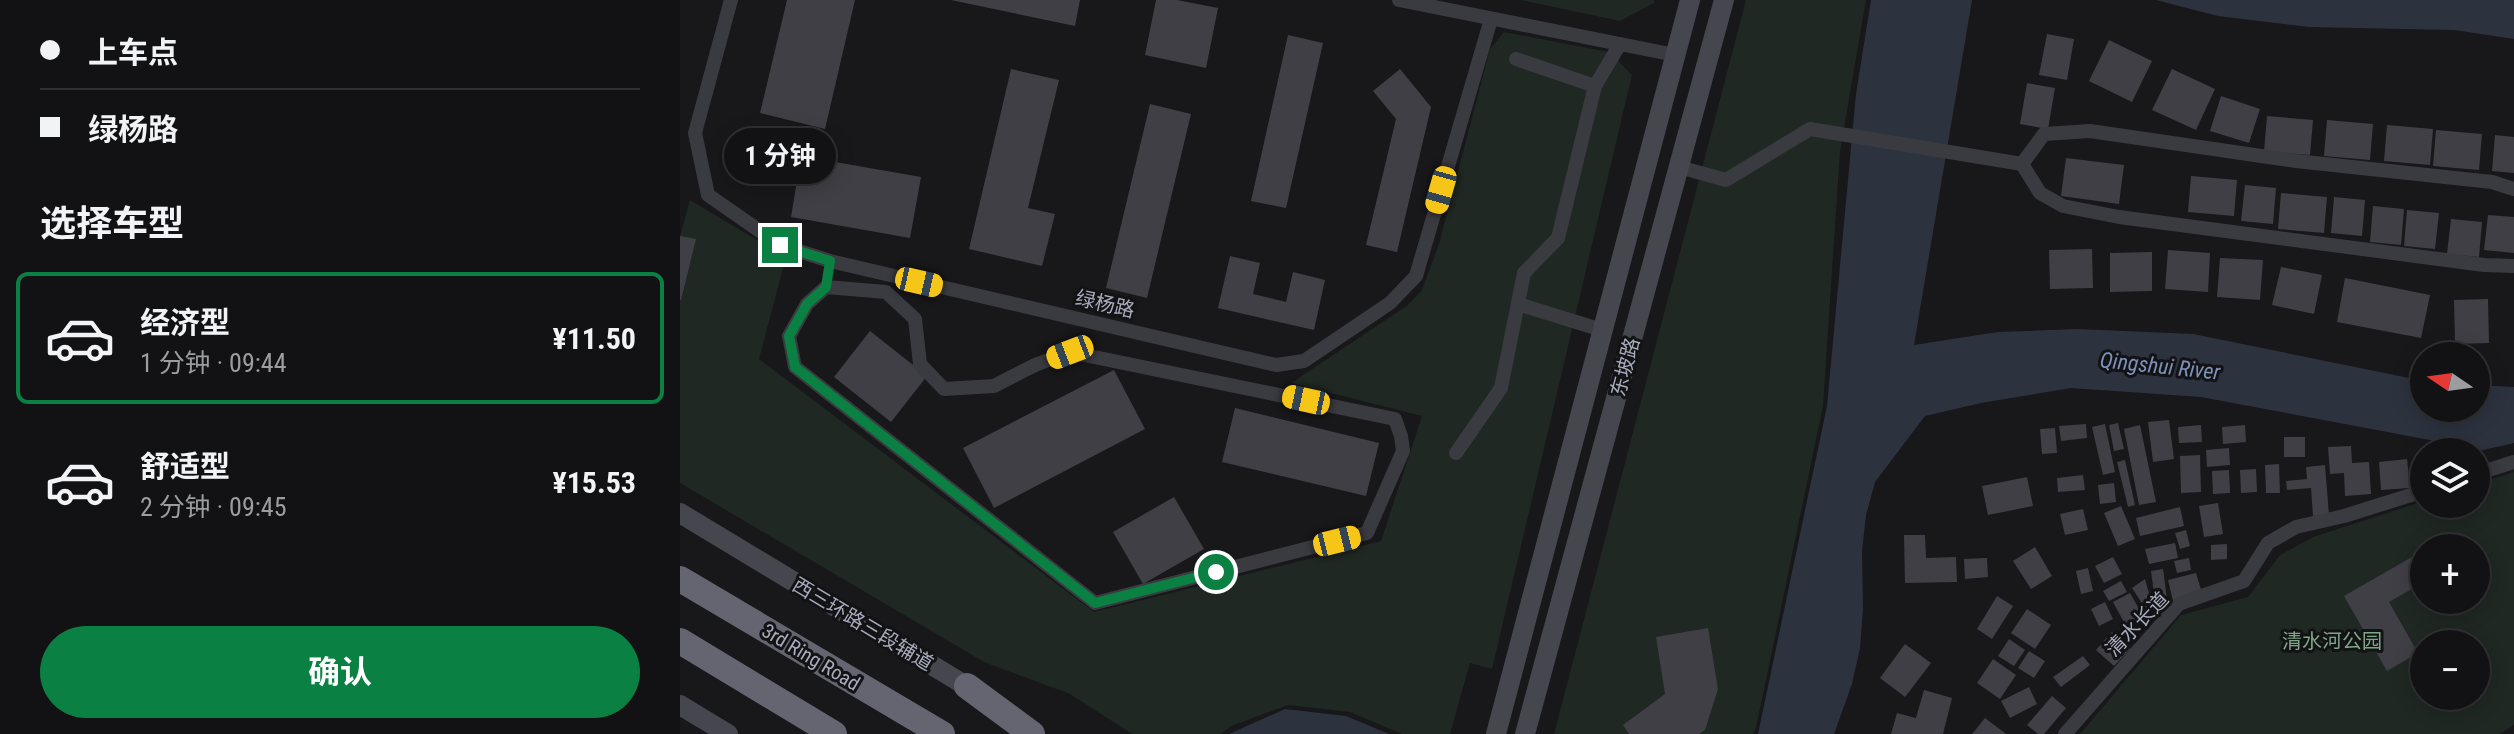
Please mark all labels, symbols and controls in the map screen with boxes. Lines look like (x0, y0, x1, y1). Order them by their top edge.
text: 上车点 (88, 35, 178, 70)
text: 绿杨路 (88, 112, 178, 147)
callout: 1 分钟 (724, 129, 836, 185)
text: 1 分钟 (744, 141, 816, 171)
car (1423, 164, 1459, 216)
text: 选择车型 (40, 203, 184, 245)
route end (762, 227, 798, 263)
car (893, 265, 945, 299)
street label: 绿杨路 (1073, 286, 1137, 322)
icon: car (44, 302, 116, 374)
text: 经济型 (140, 305, 230, 340)
text: ¥11.50 (552, 321, 636, 356)
car (1043, 332, 1097, 372)
street label: 东坡路 (1606, 335, 1644, 399)
north arrow (2410, 342, 2490, 422)
map controls (2410, 342, 2490, 710)
water label: Qingshui River (2099, 347, 2222, 385)
text: 1 分钟 · 09:44 (140, 348, 286, 378)
car (1280, 383, 1332, 417)
button: layers (2410, 438, 2490, 518)
icon: car (44, 446, 116, 518)
text: 舒适型 (140, 449, 230, 484)
text: ¥15.53 (552, 465, 636, 500)
text: 2 分钟 · 09:45 (140, 492, 286, 522)
car (1311, 524, 1363, 558)
button: + (2410, 534, 2490, 614)
route start (1198, 554, 1234, 590)
street label: 西三环路三段辅道 (788, 573, 938, 675)
street label: 清水长道 (2101, 587, 2173, 661)
street label: 3rd Ring Road (758, 618, 864, 696)
button: 确认 (40, 626, 640, 718)
park label: 清水河公园 (2282, 629, 2382, 653)
button: − (2410, 630, 2490, 710)

